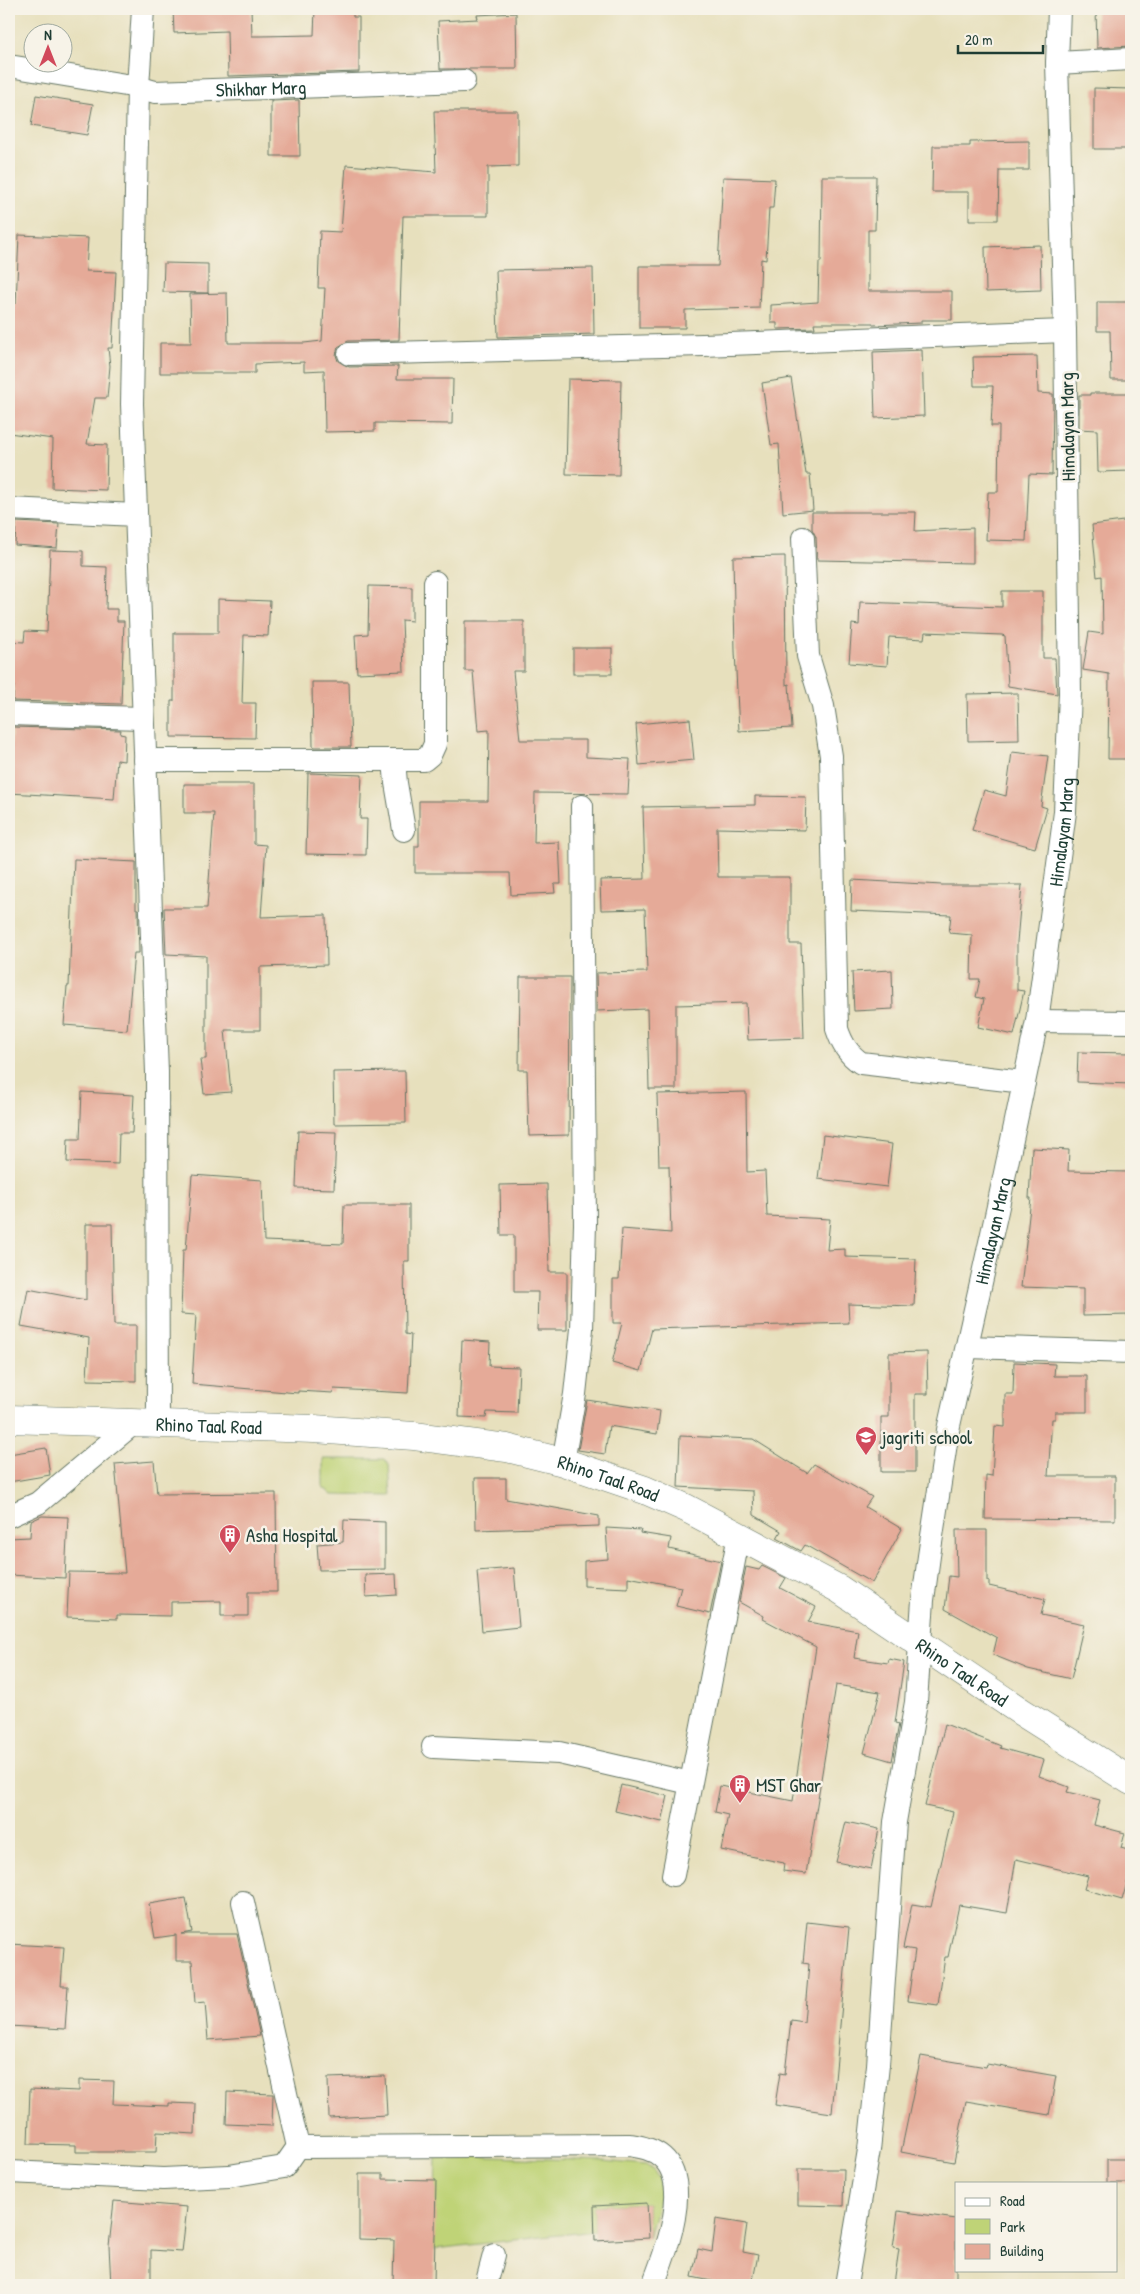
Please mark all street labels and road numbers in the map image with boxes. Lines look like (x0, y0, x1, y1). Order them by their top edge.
street label: Shikhar Marg (215, 74, 307, 103)
street label: Himalayan Marg (1053, 372, 1081, 482)
street label: Himalayan Marg (1042, 777, 1079, 888)
street label: Himalayan Marg (968, 1175, 1017, 1287)
street label: Rhino Taal Road (156, 1411, 263, 1440)
street label: Rhino Taal Road (555, 1448, 664, 1508)
street label: Rhino Taal Road (911, 1632, 1014, 1713)

